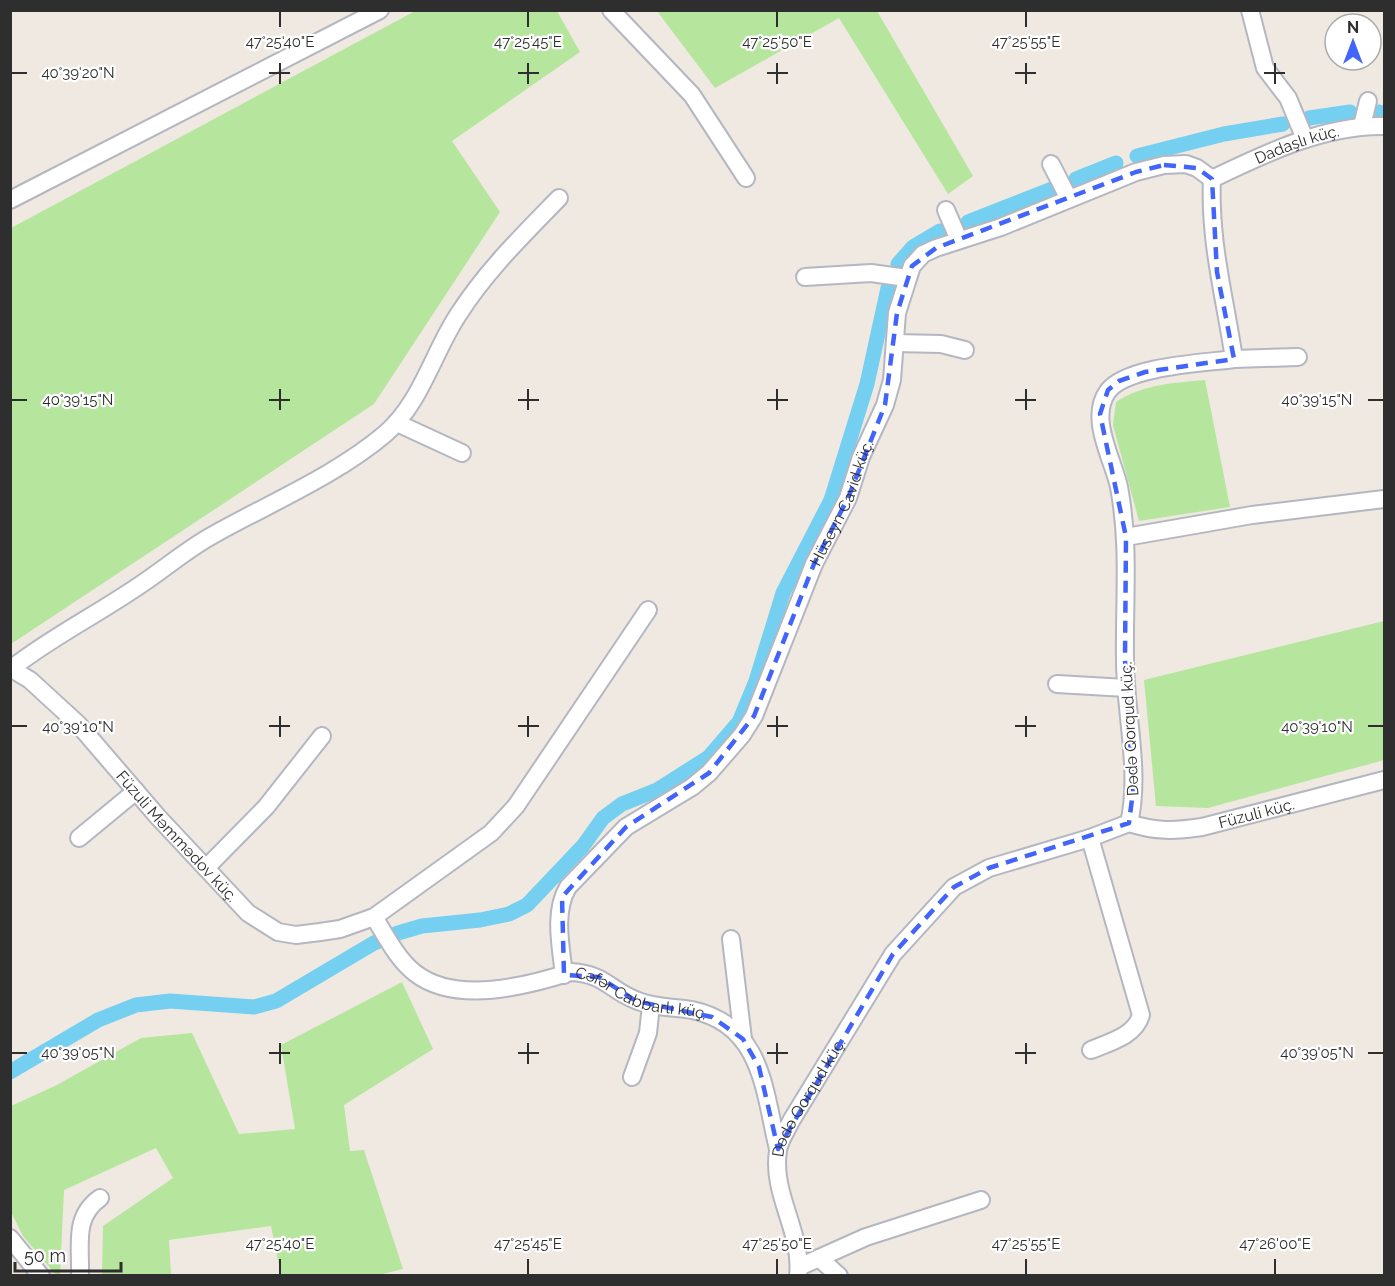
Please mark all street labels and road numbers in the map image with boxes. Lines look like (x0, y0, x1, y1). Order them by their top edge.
street label: Dadaşlı küç. (1252, 122, 1341, 168)
street label: Hüseyn Cavid küç. (806, 437, 878, 569)
street label: Dədə Qorqud küç. (1116, 661, 1143, 797)
street label: Füzuli Məmmədov küç. (112, 767, 241, 906)
street label: Füzuli küç. (1216, 795, 1296, 832)
street label: Cəfər Cabbarlı küç. (574, 963, 710, 1024)
street label: Dədə Qorqud küç. (768, 1035, 849, 1158)

